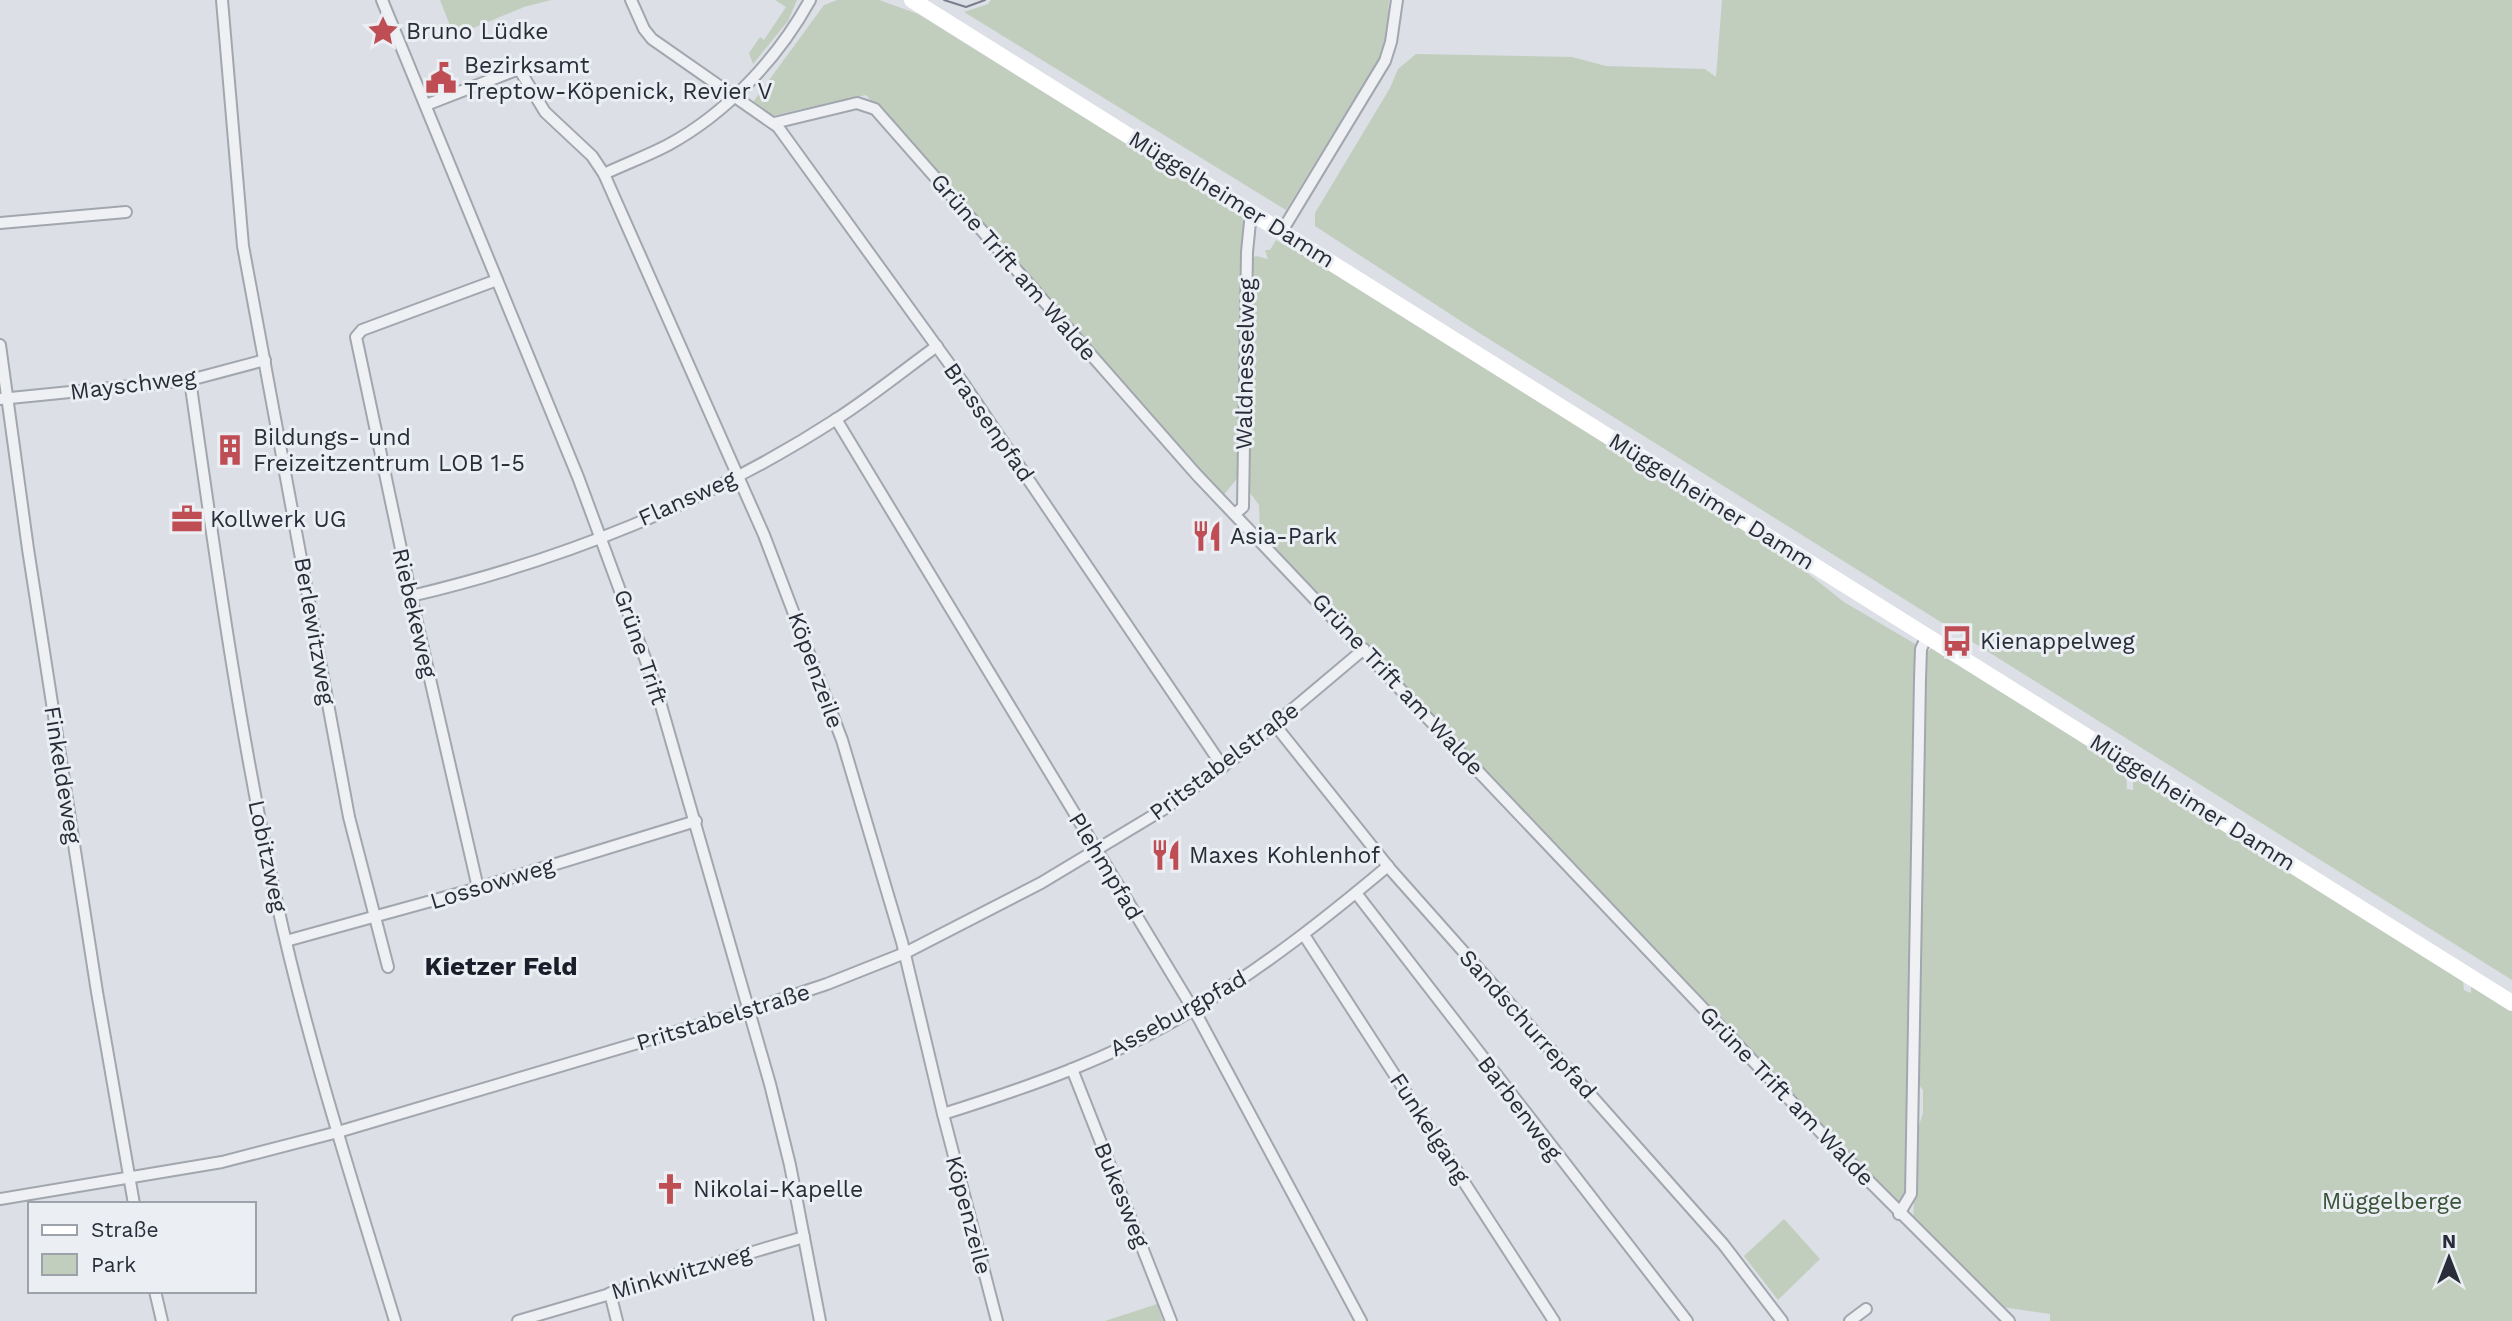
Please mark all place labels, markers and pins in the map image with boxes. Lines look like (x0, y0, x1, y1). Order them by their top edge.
place icon: Bruno Lüdke (366, 14, 400, 48)
place label: Bruno Lüdke (406, 18, 549, 45)
place label: Bezirksamt Treptow-Köpenick, Revier V (464, 52, 772, 105)
public building icon: Bezirksamt Treptow-Köpenick, Revier V (424, 61, 458, 95)
place label: Bildungs- und Freizeitzentrum LOB 1-5 (253, 424, 525, 477)
building icon: Bildungs- und Freizeitzentrum LOB 1-5 (213, 433, 247, 467)
office icon: Kollwerk UG (170, 502, 204, 536)
place label: Kollwerk UG (210, 506, 346, 533)
restaurant icon: Asia-Park (1190, 519, 1224, 553)
place label: Asia-Park (1230, 523, 1337, 550)
bus stop icon: Kienappelweg (1940, 624, 1974, 658)
place label: Kienappelweg (1980, 628, 2136, 655)
restaurant icon: Maxes Kohlenhof (1149, 838, 1183, 872)
place label: Maxes Kohlenhof (1189, 842, 1380, 869)
church icon: Nikolai-Kapelle (653, 1172, 687, 1206)
place label: Nikolai-Kapelle (693, 1176, 863, 1203)

